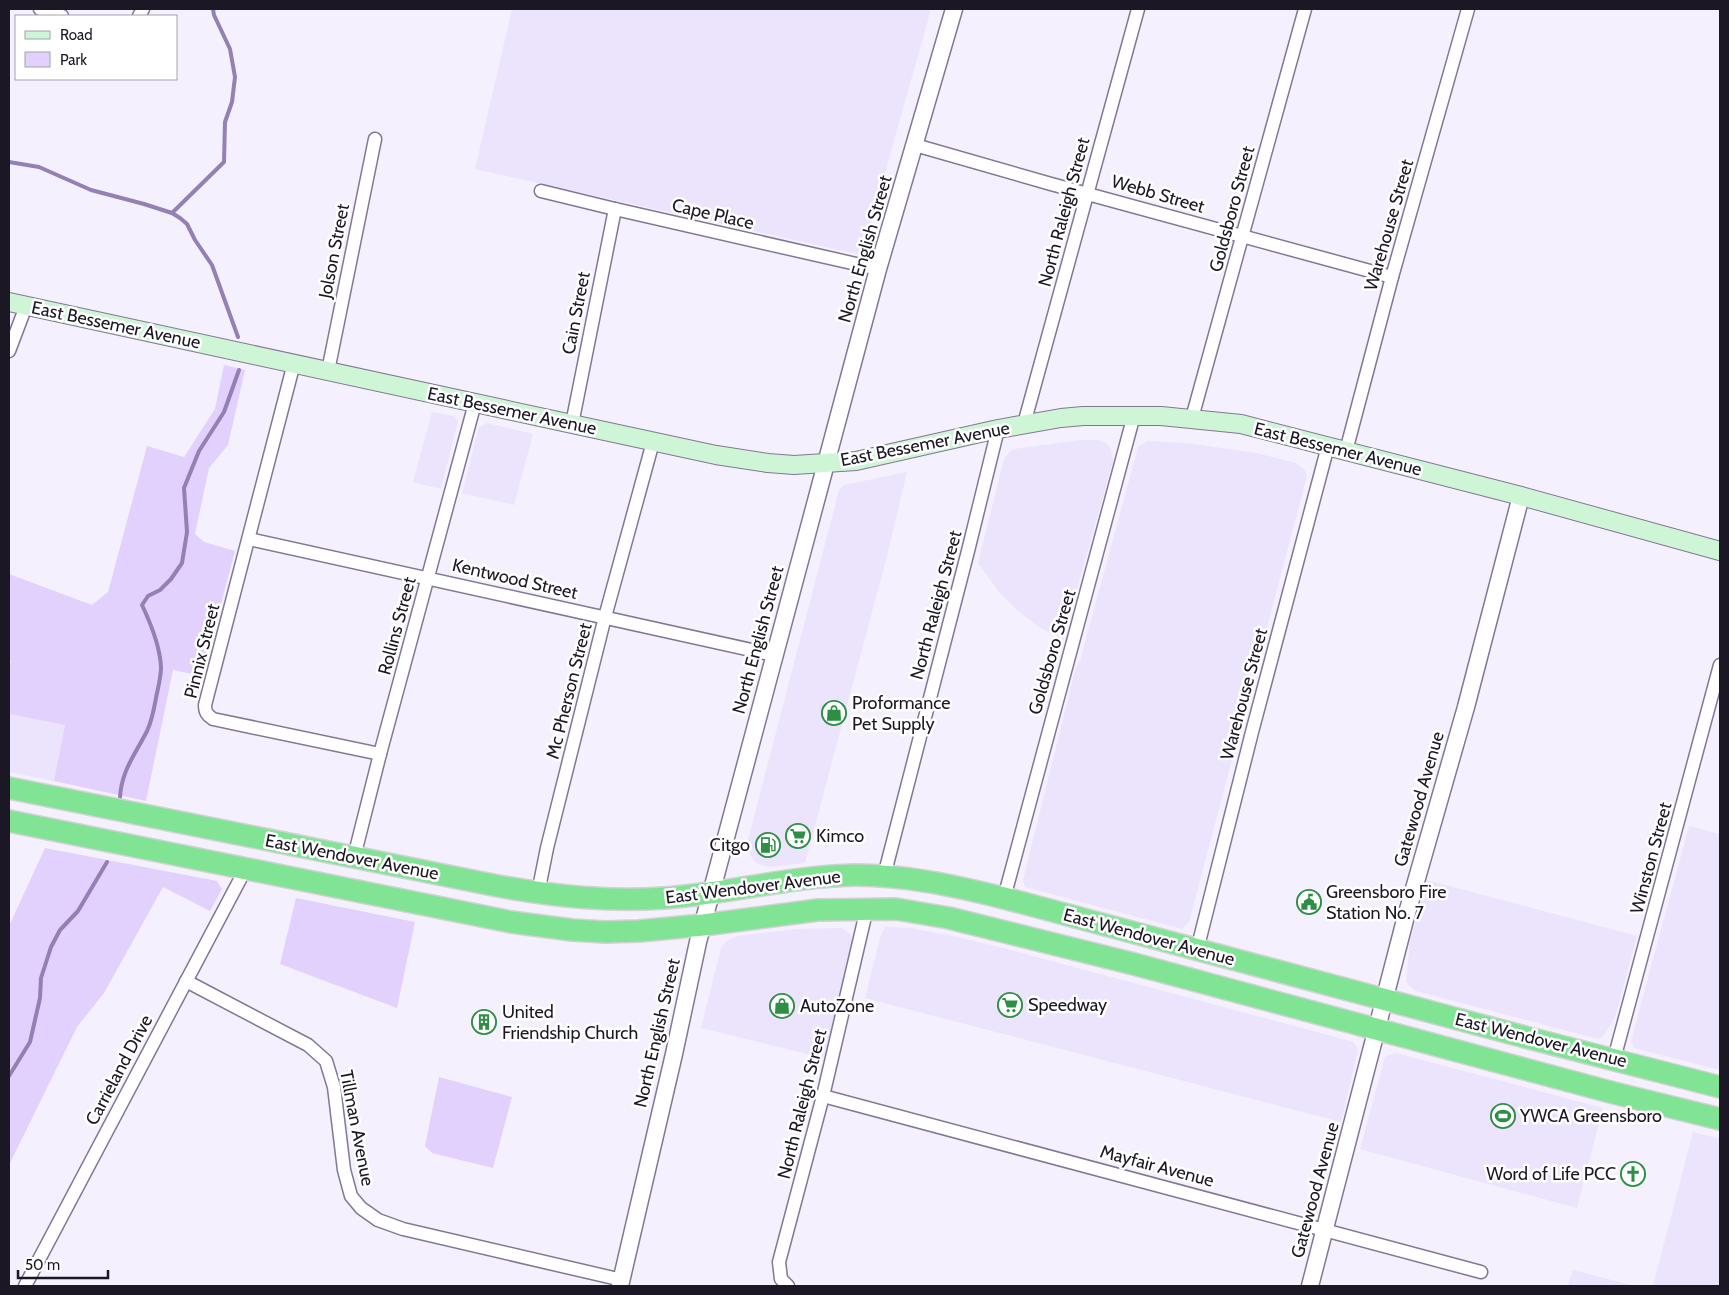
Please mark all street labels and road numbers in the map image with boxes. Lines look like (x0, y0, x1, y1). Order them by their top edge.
street label: North Raleigh Street (1034, 135, 1094, 289)
street label: Goldsboro Street (1205, 144, 1259, 274)
street label: Warehouse Street (1360, 157, 1418, 293)
street label: Webb Street (1109, 170, 1207, 218)
street label: North English Street (833, 173, 897, 325)
street label: Cape Place (670, 194, 756, 234)
street label: Jolson Street (314, 202, 354, 301)
street label: Cain Street (557, 270, 595, 356)
street label: East Bessemer Avenue (30, 296, 202, 354)
street label: East Bessemer Avenue (426, 382, 598, 440)
street label: East Bessemer Avenue (838, 417, 1012, 471)
street label: East Bessemer Avenue (1252, 418, 1424, 480)
street label: North Raleigh Street (906, 528, 966, 682)
street label: Kentwood Street (450, 554, 580, 604)
street label: North English Street (728, 564, 788, 716)
street label: Rollins Street (373, 575, 421, 677)
street label: Goldsboro Street (1024, 587, 1080, 717)
street label: Pinnix Street (180, 601, 224, 701)
street label: Mc Pherson Street (541, 621, 597, 761)
street label: Warehouse Street (1216, 626, 1272, 762)
street label: Gatewood Avenue (1389, 729, 1449, 869)
street label: Winston Street (1626, 800, 1676, 916)
street label: East Wendover Avenue (263, 829, 441, 885)
street label: East Wendover Avenue (664, 865, 842, 909)
street label: East Wendover Avenue (1061, 904, 1237, 970)
street label: North English Street (629, 956, 685, 1110)
street label: East Wendover Avenue (1453, 1008, 1629, 1072)
street label: Carrieland Drive (81, 1011, 157, 1129)
street label: North Raleigh Street (773, 1027, 831, 1181)
street label: Tillman Avenue (335, 1068, 379, 1188)
street label: Gatewood Avenue (1286, 1120, 1344, 1260)
street label: Mayfair Avenue (1098, 1140, 1216, 1192)

